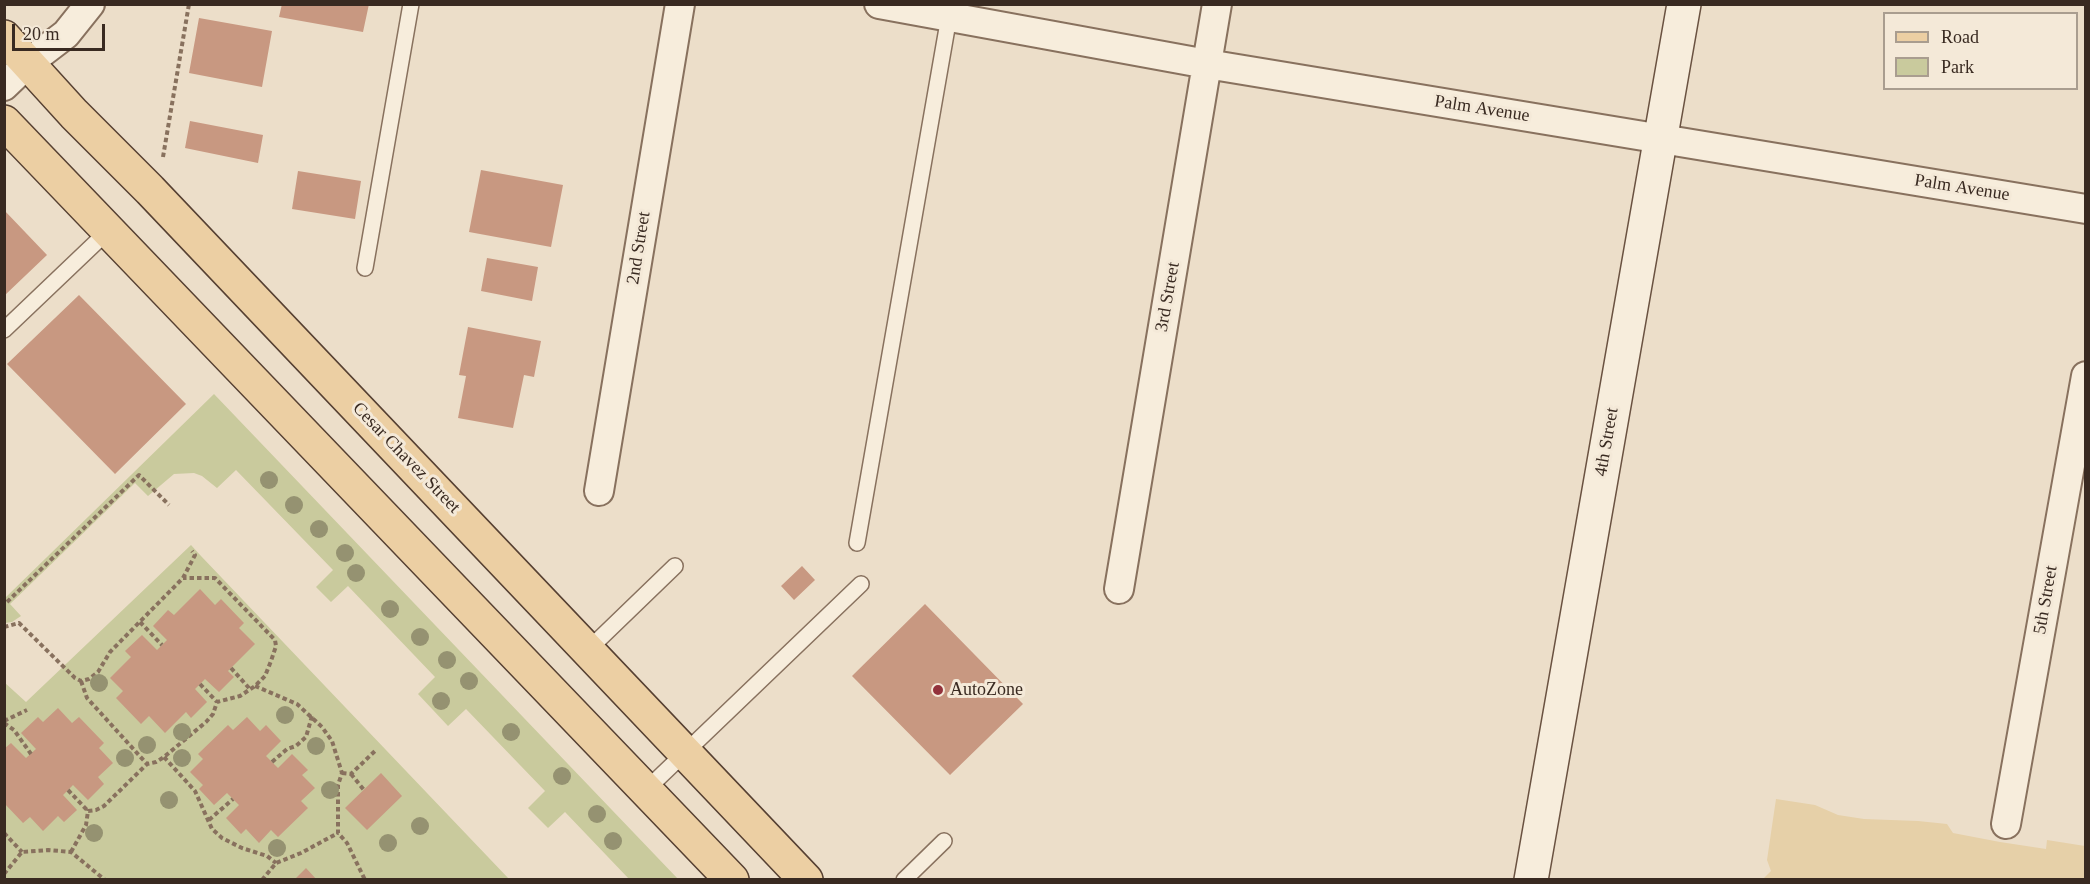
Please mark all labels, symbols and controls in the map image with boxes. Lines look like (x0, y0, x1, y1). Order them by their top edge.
scale bar (15, 12, 108, 50)
legend (1883, 12, 2078, 90)
text: 20 m (23, 24, 60, 44)
text: Road (1941, 27, 1979, 47)
text: Park (1941, 57, 1974, 77)
street label: Palm Avenue (1433, 91, 1531, 127)
street label: Palm Avenue (1913, 170, 2011, 206)
street label: 2nd Street (623, 210, 655, 286)
street label: 3rd Street (1151, 260, 1185, 334)
street label: Cesar Chavez Street (348, 398, 464, 518)
street label: 4th Street (1590, 406, 1624, 478)
street label: 5th Street (2029, 564, 2063, 636)
place label: AutoZone (950, 679, 1023, 701)
marker: AutoZone (931, 683, 945, 697)

